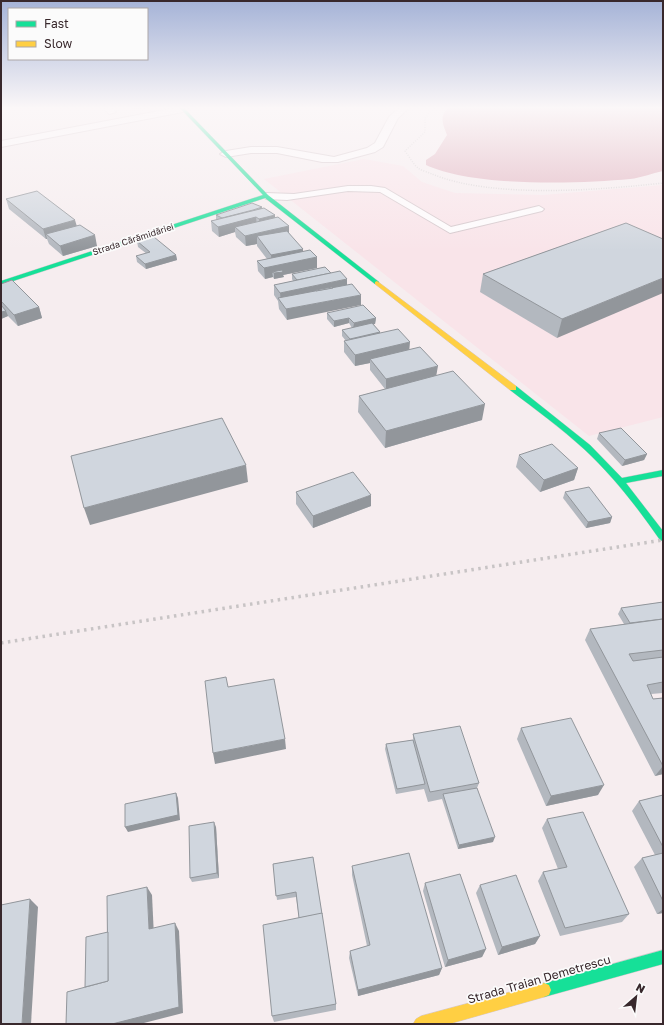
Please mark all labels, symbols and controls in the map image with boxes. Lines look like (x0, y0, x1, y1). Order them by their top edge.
legend (8, 8, 148, 60)
text: Fast (44, 16, 69, 31)
text: Slow (44, 36, 72, 51)
street label: Strada Cărămidăriei (91, 221, 175, 257)
street label: Strada Traian Demetrescu (466, 951, 612, 1007)
north arrow (616, 977, 656, 1017)
text: N (634, 980, 648, 995)

